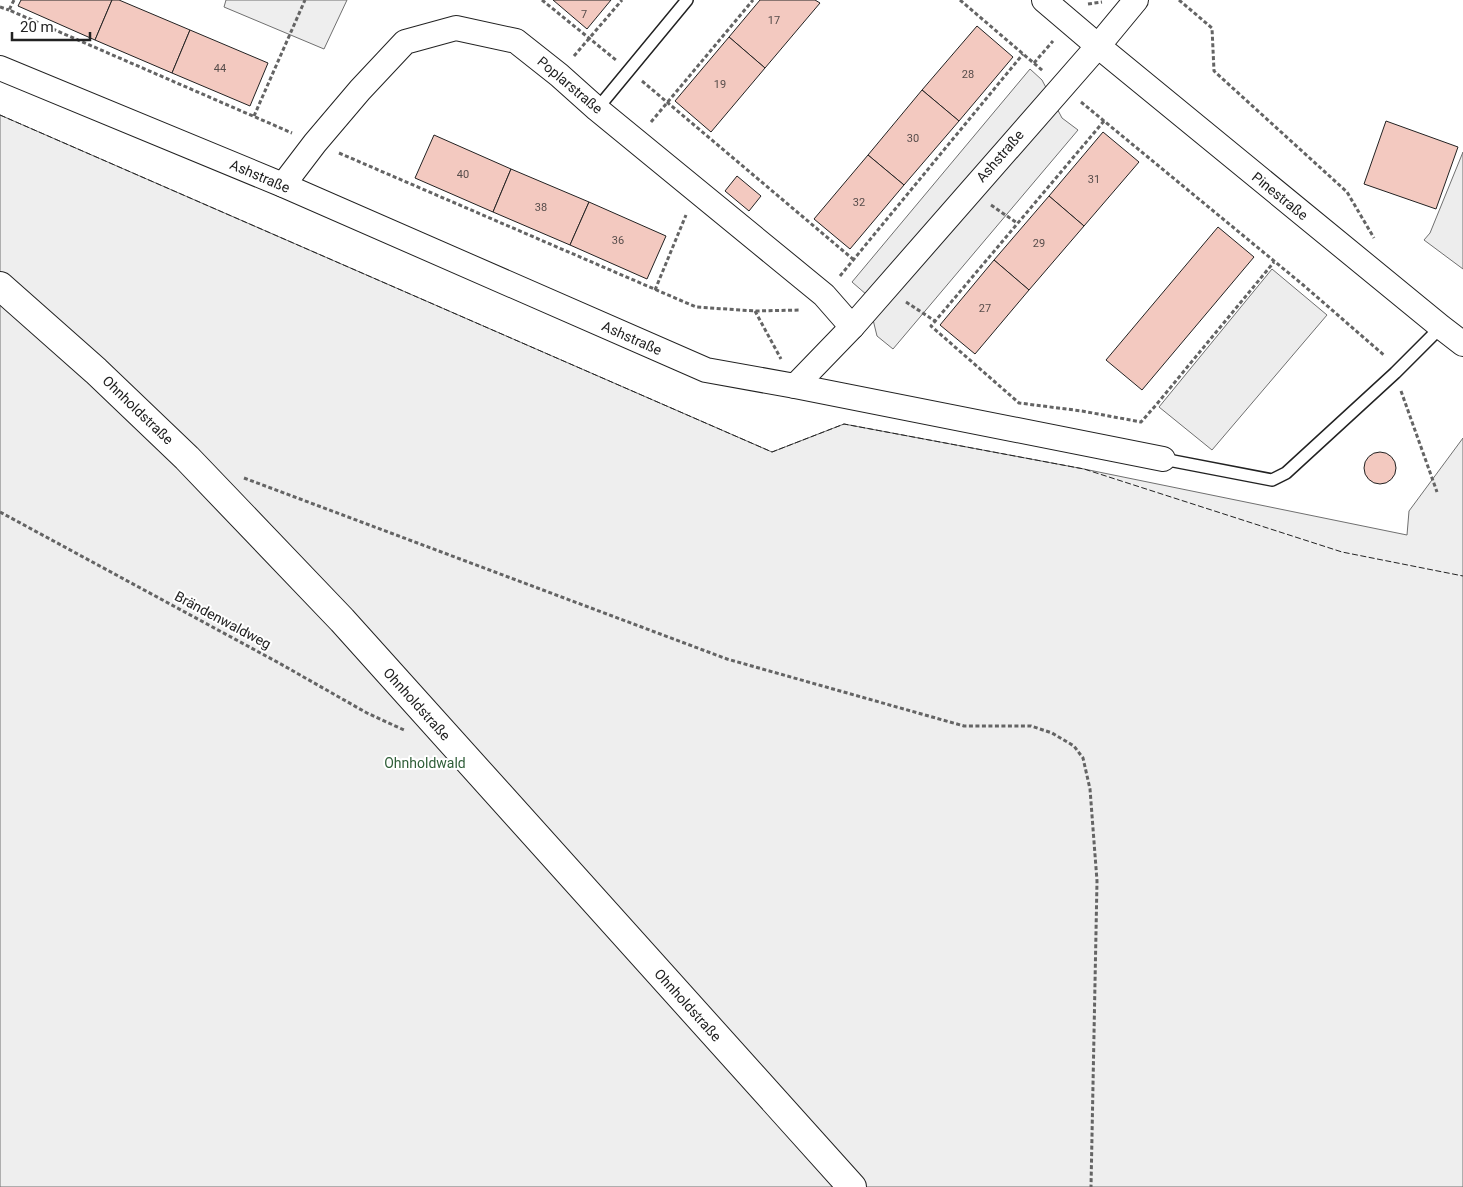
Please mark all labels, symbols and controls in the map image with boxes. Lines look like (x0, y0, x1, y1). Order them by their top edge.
house number: 7 (581, 8, 587, 21)
scale bar (12, 10, 90, 42)
house number: 17 (768, 14, 780, 27)
text: 20 m (20, 18, 54, 36)
street label: Poplarstraße (534, 53, 606, 117)
house number: 44 (214, 62, 226, 75)
house number: 28 (962, 68, 974, 81)
house number: 19 (714, 78, 726, 91)
street label: Ashstraße (973, 127, 1027, 185)
house number: 30 (907, 132, 919, 145)
street label: Ashstraße (228, 156, 292, 196)
house number: 40 (457, 168, 469, 181)
street label: Pinestraße (1249, 169, 1311, 223)
house number: 31 (1088, 173, 1100, 186)
house number: 32 (853, 196, 865, 209)
house number: 38 (535, 201, 547, 214)
house number: 36 (612, 234, 624, 247)
house number: 29 (1033, 237, 1045, 250)
house number: 27 (979, 302, 991, 315)
street label: Ashstraße (600, 318, 664, 358)
street label: Ohnholdstraße (99, 372, 177, 448)
street label: Brändenwaldweg (172, 588, 274, 652)
street label: Ohnholdstraße (380, 665, 454, 743)
park label: Ohnholdwald (384, 755, 466, 771)
street label: Ohnholdstraße (651, 966, 725, 1044)

